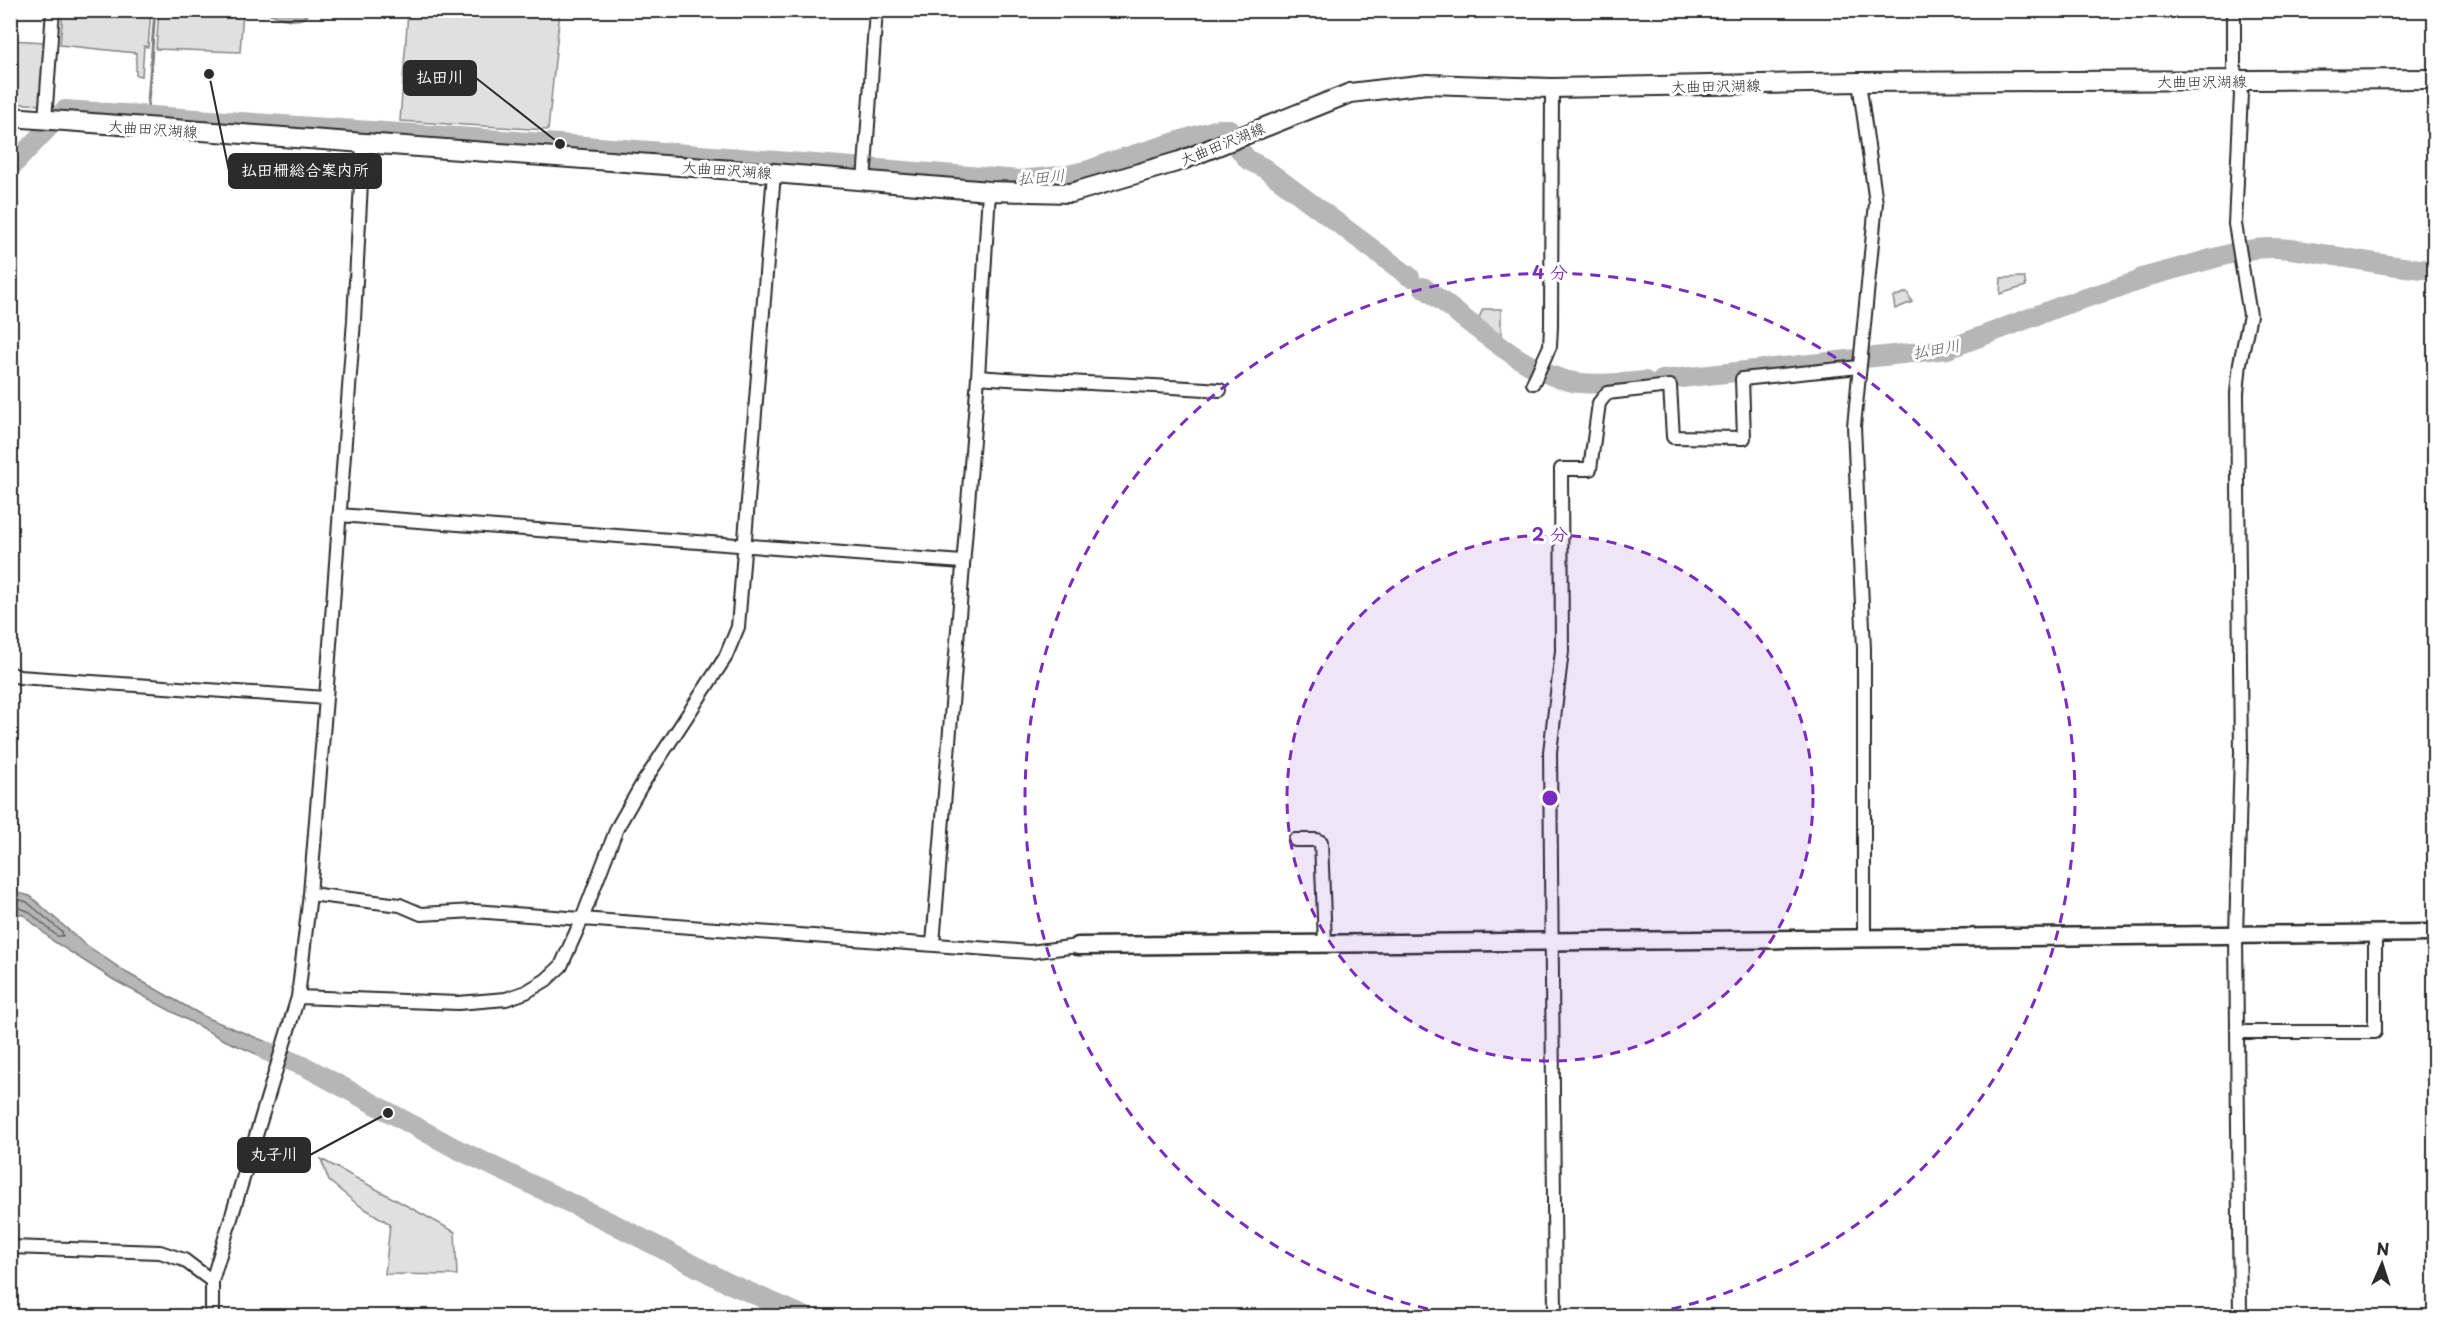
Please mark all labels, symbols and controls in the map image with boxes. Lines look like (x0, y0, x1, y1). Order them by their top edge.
callout: 払田川 (404, 61, 476, 95)
text: 払田川 (416, 64, 464, 88)
street label: 大曲田沢湖線 (2157, 69, 2247, 92)
street label: 大曲田沢湖線 (1671, 73, 1761, 97)
street label: 大曲田沢湖線 (107, 113, 199, 143)
street label: 大曲田沢湖線 (1176, 115, 1268, 171)
callout: 払田柵総合案内所 (229, 154, 381, 188)
street label: 大曲田沢湖線 (681, 154, 773, 184)
text: 払田柵総合案内所 (241, 157, 369, 181)
water label: 払田川 (1016, 162, 1066, 190)
text: 4 分 (1532, 258, 1568, 285)
water label: 払田川 (1910, 332, 1962, 364)
text: 2 分 (1532, 520, 1568, 547)
centre of rings (1540, 788, 1560, 808)
callout: 丸子川 (238, 1138, 310, 1172)
text: 丸子川 (250, 1141, 298, 1165)
north arrow (2352, 1234, 2412, 1294)
text: N (2376, 1236, 2390, 1260)

